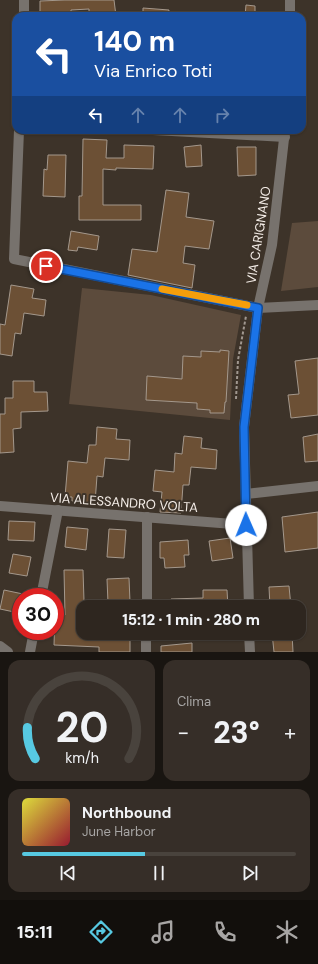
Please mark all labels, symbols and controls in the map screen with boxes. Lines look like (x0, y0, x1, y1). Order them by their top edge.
text: 140 m (94, 23, 175, 60)
icon: left (28, 28, 80, 80)
text: Via Enrico Toti (94, 59, 212, 83)
icon: left (85, 104, 107, 126)
icon: ahead (127, 104, 149, 126)
icon: ahead (169, 104, 191, 126)
icon: right (211, 104, 233, 126)
street label: VIA CARIGNANO (242, 185, 275, 285)
pin (29, 249, 63, 283)
icon: arrive (35, 255, 57, 277)
street label: VIA ALESSANDRO VOLTA (49, 489, 199, 516)
position arrow (225, 504, 267, 546)
speed limit sign: 30 (12, 588, 64, 640)
text: 15:12 · 1 min · 280 m (122, 610, 260, 630)
text: Clima (177, 693, 211, 710)
text: 20 (55, 700, 108, 754)
text: 23° (213, 713, 260, 752)
text: − (177, 718, 189, 747)
text: + (284, 718, 296, 747)
text: km/h (65, 748, 98, 766)
text: Northbound (82, 803, 171, 823)
text: June Harbor (82, 823, 156, 840)
icon: previous (57, 862, 79, 884)
icon: pause (148, 862, 170, 884)
icon: next (239, 862, 261, 884)
icon: directions (87, 918, 115, 946)
icon: music (149, 918, 177, 946)
icon: phone (211, 918, 239, 946)
icon: climate (273, 918, 301, 946)
text: 15:11 (17, 920, 52, 944)

